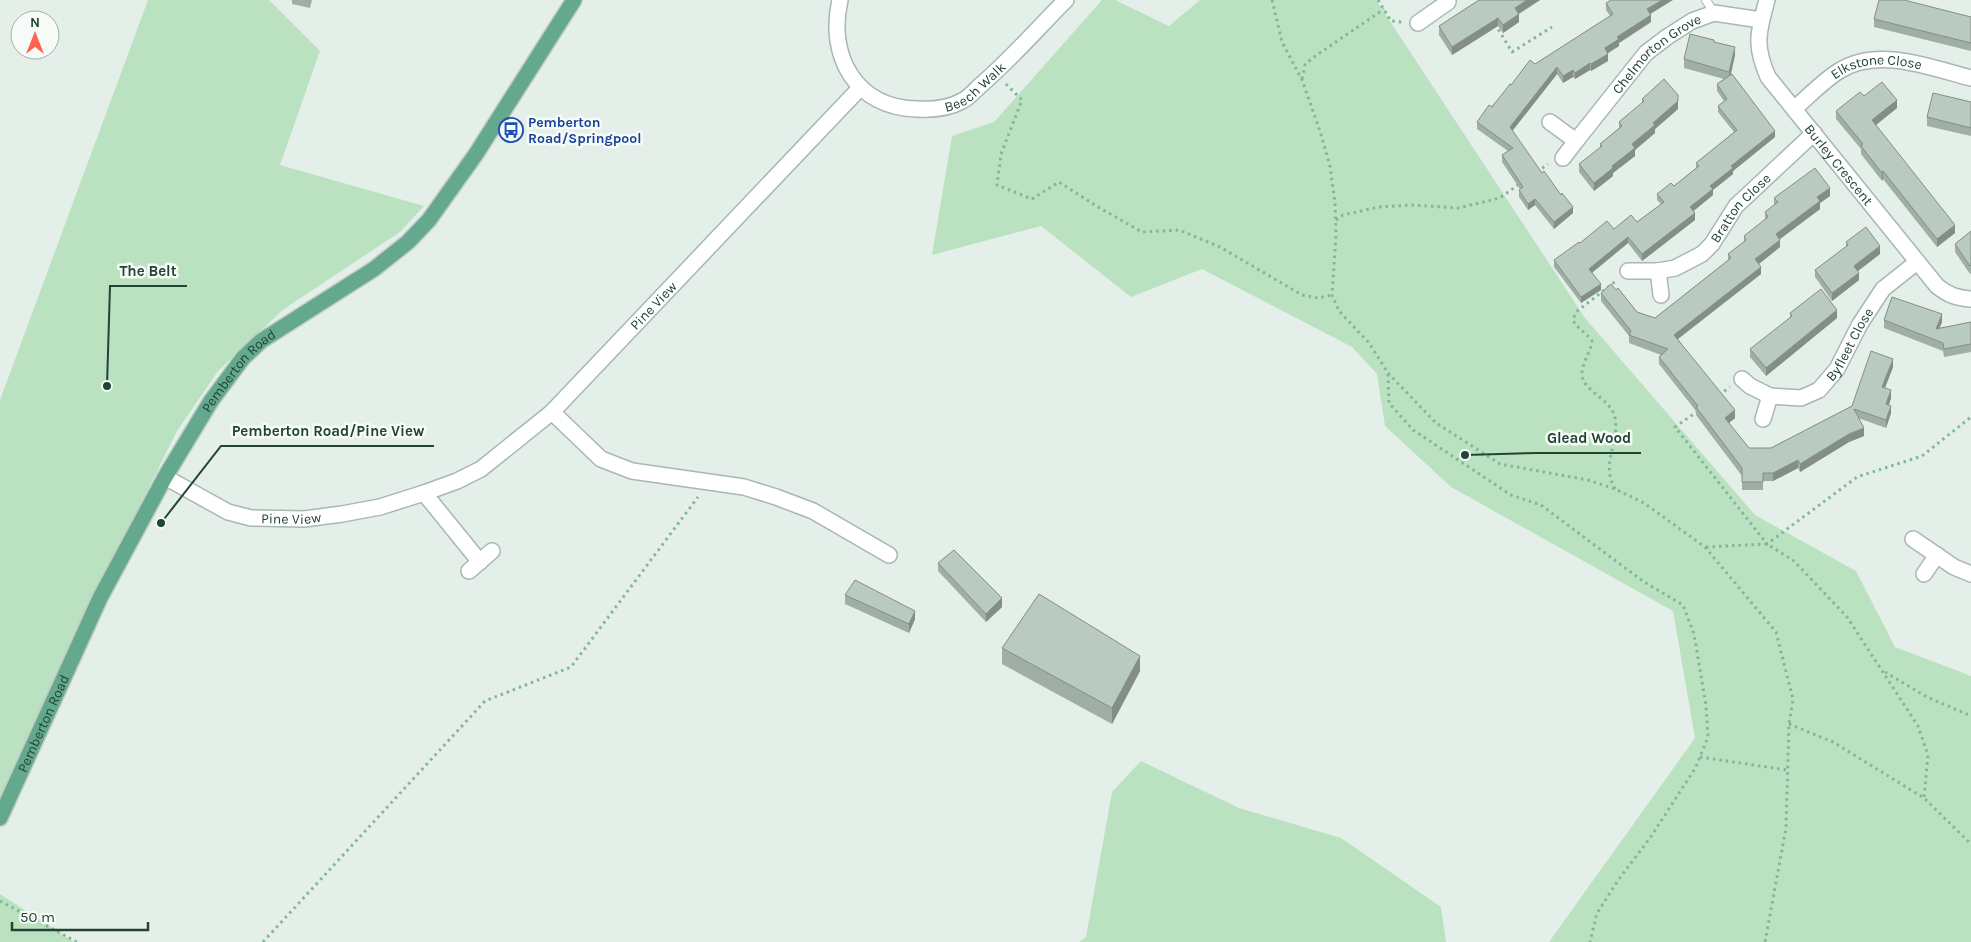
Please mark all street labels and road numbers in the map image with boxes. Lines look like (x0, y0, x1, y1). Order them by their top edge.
street label: Chelmorton Grove (1609, 10, 1703, 98)
street label: Elkstone Close (1828, 51, 1923, 83)
street label: Beech Walk (942, 59, 1010, 116)
street label: Burley Crescent (1801, 121, 1876, 209)
street label: Bratton Close (1707, 170, 1775, 246)
street label: Pine View (627, 278, 681, 334)
street label: Byfleet Close (1822, 305, 1877, 385)
street label: Pemberton Road (198, 326, 279, 416)
street label: Pine View (261, 509, 322, 528)
street label: Pemberton Road (14, 672, 73, 775)

